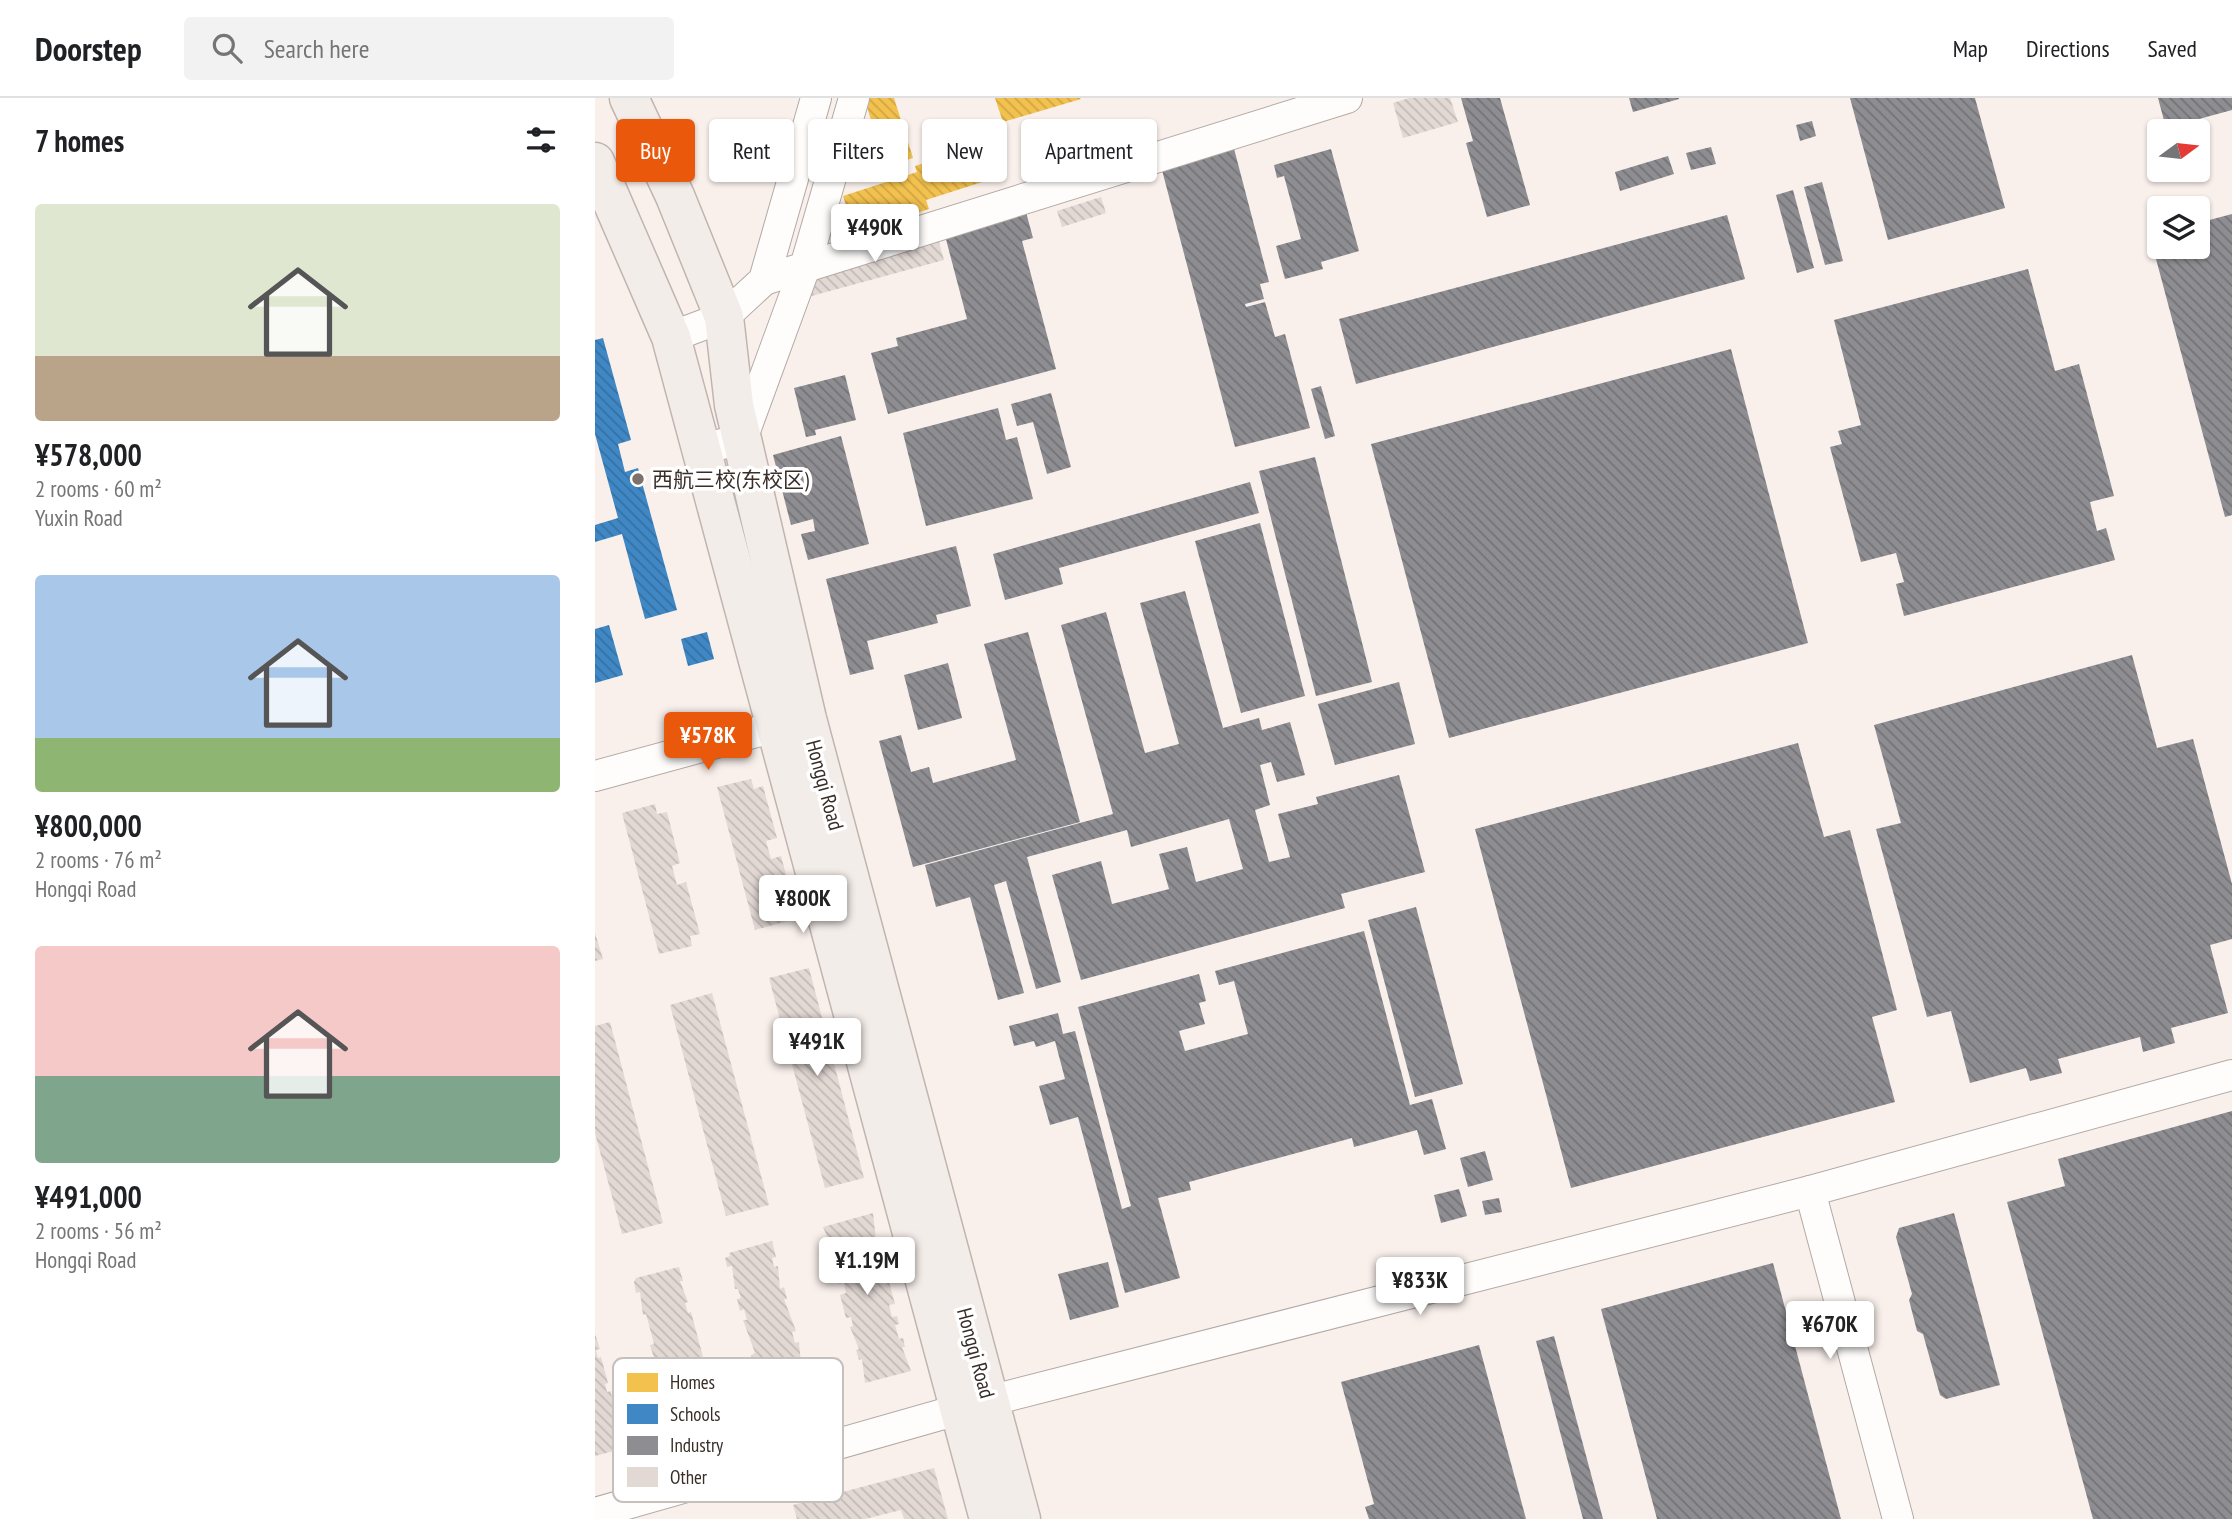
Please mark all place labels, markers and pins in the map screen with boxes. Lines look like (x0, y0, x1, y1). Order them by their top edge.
pin: ¥490K (826, 204, 924, 264)
place label: 西航三校(东校区) (652, 466, 809, 493)
marker: 西航三校(东校区) (630, 471, 646, 487)
pin: ¥578K (659, 712, 757, 772)
pin: ¥800K (754, 876, 852, 935)
pin: ¥491K (768, 1018, 866, 1078)
pin: ¥1.19M (810, 1238, 924, 1297)
pin: ¥833K (1371, 1258, 1469, 1317)
pin: ¥670K (1781, 1302, 1879, 1361)

